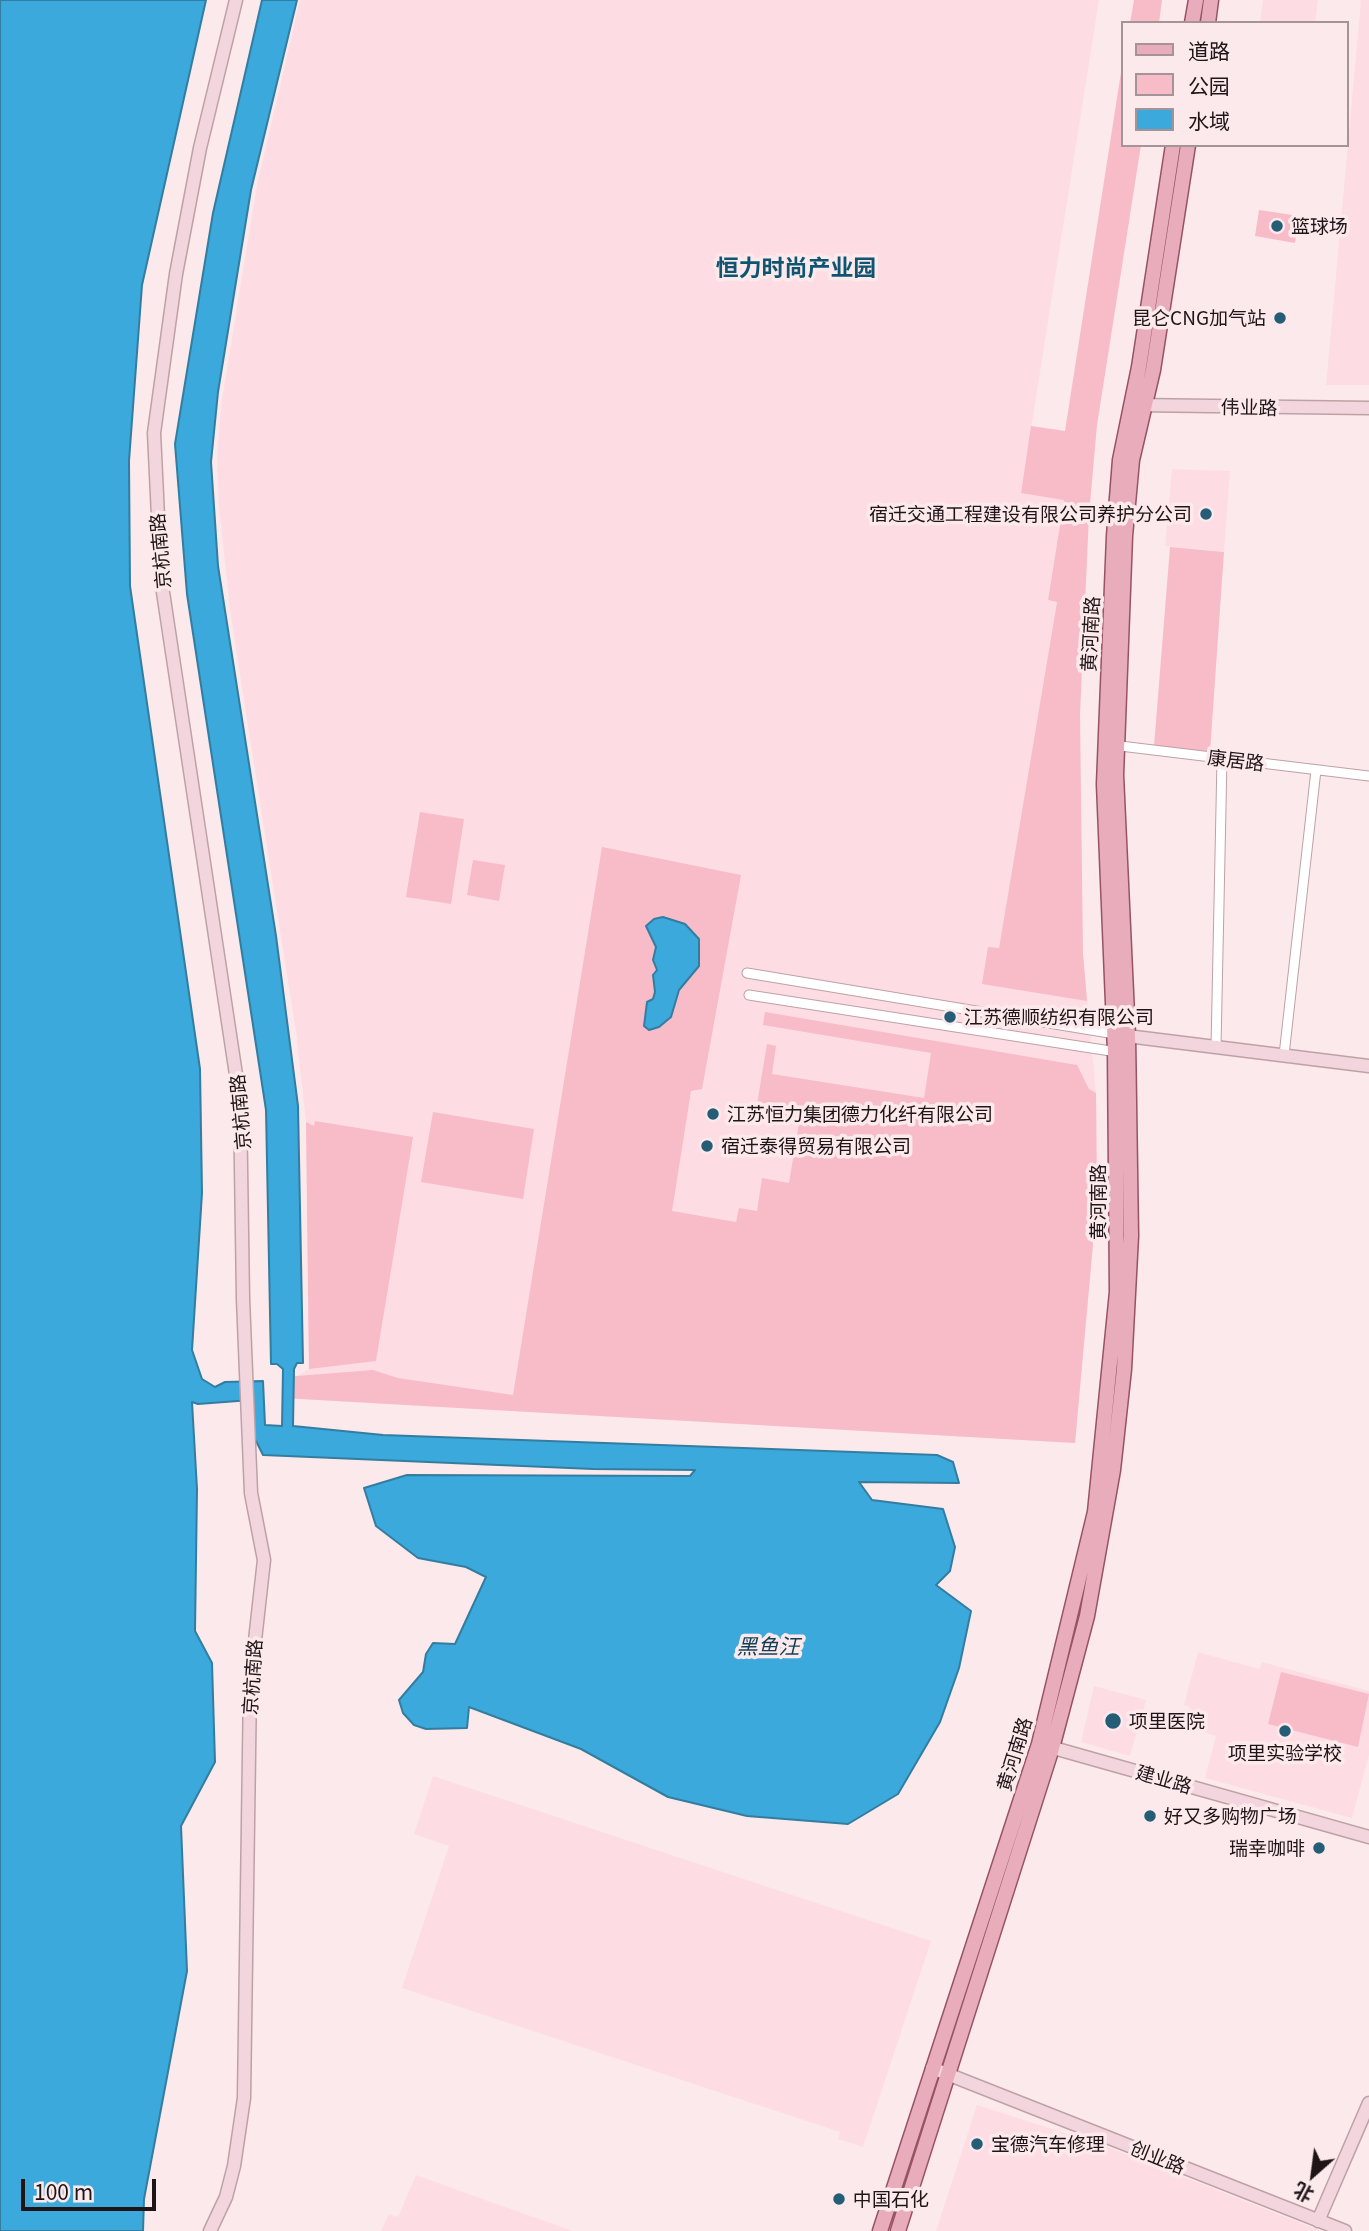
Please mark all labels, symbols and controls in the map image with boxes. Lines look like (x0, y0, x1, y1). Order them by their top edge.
legend (1120, 21, 1348, 147)
text: 道路 (1188, 35, 1230, 65)
text: 公园 (1188, 70, 1230, 100)
text: 水域 (1188, 105, 1230, 135)
place label: 篮球场 (1291, 215, 1348, 237)
marker: 篮球场 (1269, 218, 1285, 234)
district label: 恒力时尚产业园 (716, 253, 876, 281)
place label: 昆仑CNG加气站 (1132, 307, 1266, 329)
marker: 昆仑CNG加气站 (1272, 310, 1288, 326)
street label: 伟业路 (1220, 395, 1278, 419)
place label: 宿迁交通工程建设有限公司养护分公司 (869, 503, 1192, 525)
marker: 宿迁交通工程建设有限公司养护分公司 (1198, 506, 1214, 522)
street label: 京杭南路 (145, 512, 175, 590)
street label: 黄河南路 (1077, 595, 1103, 673)
street label: 康居路 (1206, 745, 1266, 775)
place label: 江苏德顺纺织有限公司 (964, 1006, 1154, 1028)
marker: 江苏德顺纺织有限公司 (942, 1009, 958, 1025)
street label: 京杭南路 (225, 1073, 255, 1151)
place label: 江苏恒力集团德力化纤有限公司 (727, 1103, 993, 1125)
marker: 江苏恒力集团德力化纤有限公司 (705, 1106, 721, 1122)
place label: 宿迁泰得贸易有限公司 (721, 1135, 911, 1157)
marker: 宿迁泰得贸易有限公司 (699, 1138, 715, 1154)
street label: 黄河南路 (1087, 1164, 1109, 1240)
water label: 黑鱼汪 (737, 1633, 799, 1659)
street label: 京杭南路 (238, 1638, 266, 1716)
place label: 项里医院 (1129, 1710, 1205, 1732)
marker: 项里医院 (1103, 1711, 1123, 1731)
street label: 黄河南路 (992, 1714, 1036, 1794)
marker: 项里实验学校 (1277, 1723, 1293, 1739)
place label: 项里实验学校 (1228, 1742, 1342, 1764)
street label: 建业路 (1133, 1760, 1195, 1798)
place label: 好又多购物广场 (1164, 1805, 1297, 1827)
marker: 好又多购物广场 (1142, 1808, 1158, 1824)
place label: 瑞幸咖啡 (1229, 1837, 1305, 1859)
marker: 瑞幸咖啡 (1311, 1840, 1327, 1856)
place label: 宝德汽车修理 (991, 2133, 1105, 2155)
marker: 宝德汽车修理 (969, 2136, 985, 2152)
street label: 创业路 (1127, 2136, 1189, 2178)
north arrow (1278, 2140, 1348, 2210)
scale bar (24, 2164, 159, 2208)
text: 100 m (34, 2176, 93, 2206)
text: 北 (1288, 2178, 1318, 2210)
place label: 中国石化 (853, 2188, 929, 2210)
marker: 中国石化 (831, 2191, 847, 2207)

